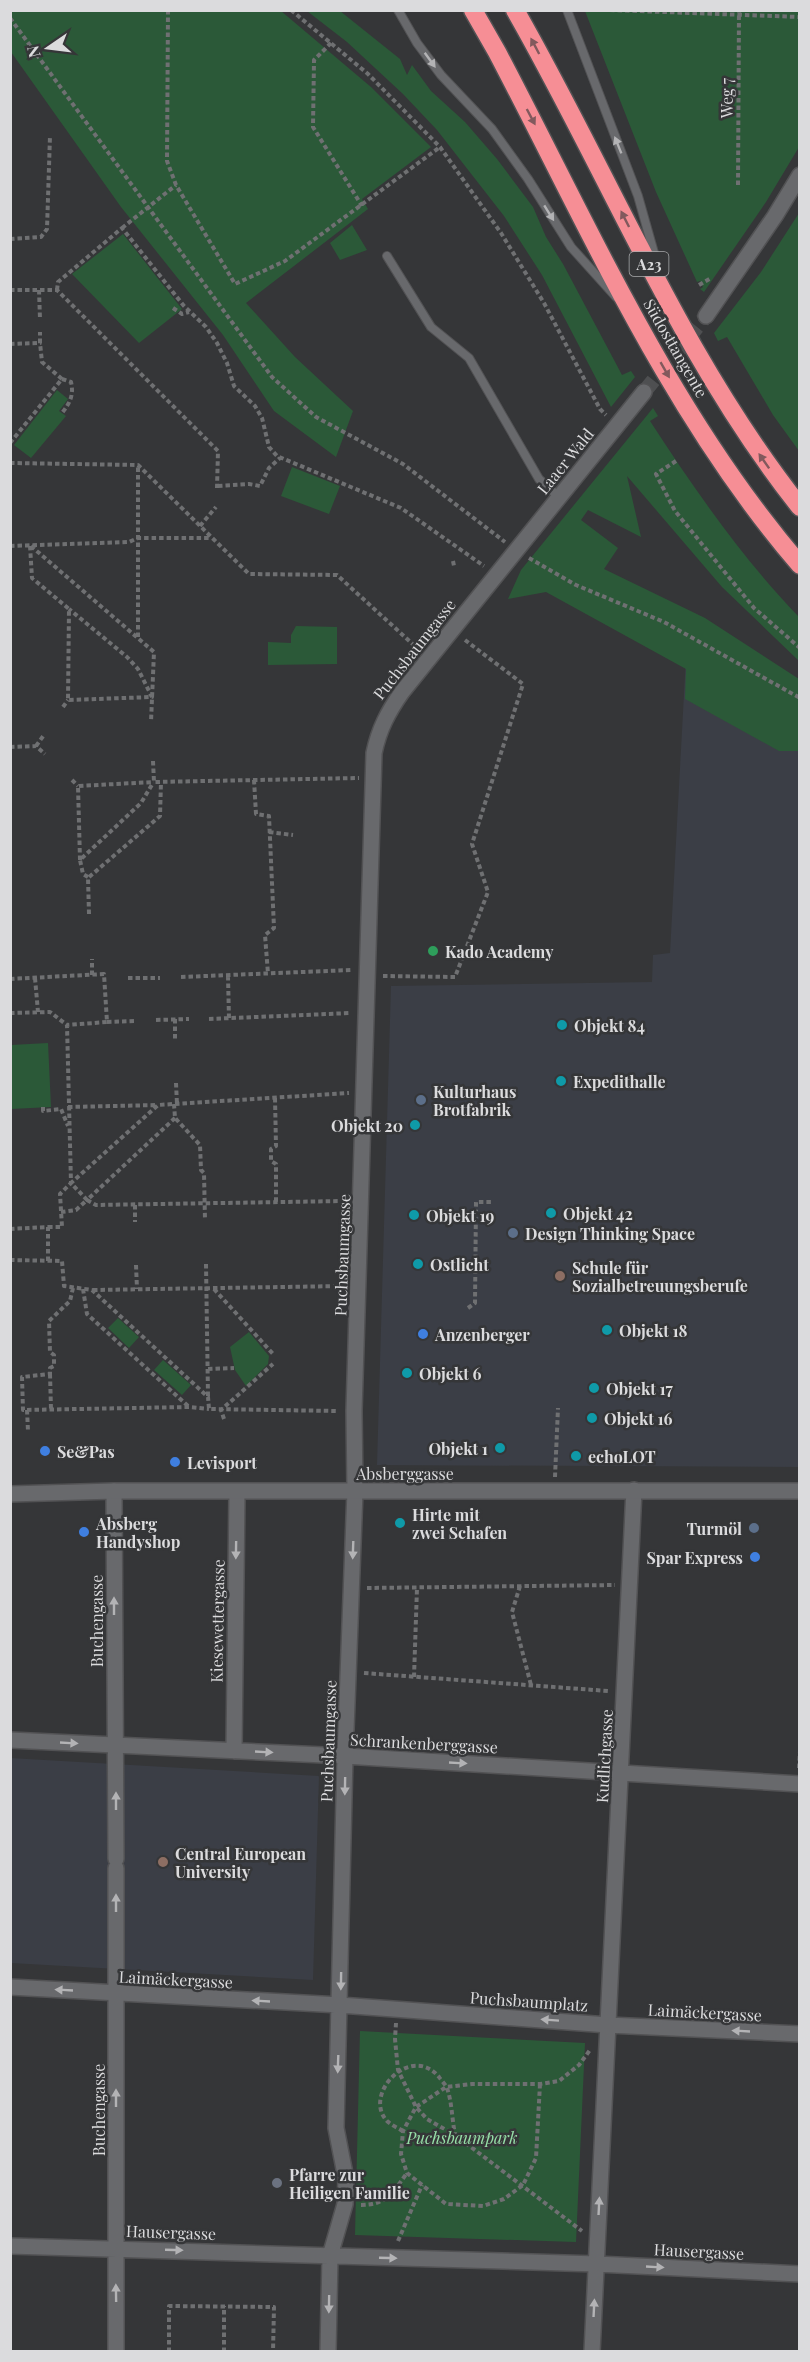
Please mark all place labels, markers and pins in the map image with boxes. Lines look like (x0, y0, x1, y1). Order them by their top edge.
place label: Kado Academy (445, 941, 554, 962)
marker: Kado Academy (426, 944, 440, 958)
place label: Objekt 84 (574, 1015, 645, 1036)
marker: Objekt 84 (555, 1018, 569, 1032)
place label: Expedithalle (573, 1071, 666, 1092)
marker: Expedithalle (554, 1074, 568, 1088)
place label: Kulturhaus Brotfabrik (433, 1081, 516, 1120)
marker: Kulturhaus Brotfabrik (414, 1093, 428, 1107)
place label: Objekt 20 (331, 1115, 403, 1136)
marker: Objekt 20 (408, 1118, 422, 1132)
place label: Objekt 42 (563, 1203, 633, 1224)
place label: Objekt 19 (426, 1205, 495, 1226)
marker: Objekt 42 (544, 1206, 558, 1220)
marker: Objekt 19 (407, 1208, 421, 1222)
place label: Design Thinking Space (525, 1223, 695, 1244)
marker: Design Thinking Space (506, 1226, 520, 1240)
place label: Ostlicht (430, 1254, 489, 1275)
marker: Ostlicht (411, 1257, 425, 1271)
place label: Schule für Sozialbetreuungsberufe (572, 1257, 748, 1296)
marker: Schule für Sozialbetreuungsberufe (553, 1269, 567, 1283)
place label: Objekt 18 (619, 1320, 688, 1341)
marker: Objekt 18 (600, 1323, 614, 1337)
place label: Anzenberger (434, 1324, 530, 1345)
marker: Anzenberger (416, 1327, 430, 1341)
place label: Objekt 6 (419, 1363, 481, 1384)
marker: Objekt 6 (400, 1366, 414, 1380)
place label: Objekt 17 (606, 1378, 674, 1399)
marker: Objekt 17 (587, 1381, 601, 1395)
place label: Objekt 16 (604, 1408, 673, 1429)
marker: Objekt 16 (585, 1411, 599, 1425)
place label: Objekt 1 (428, 1438, 488, 1459)
place label: Se&Pas (57, 1441, 115, 1462)
marker: Objekt 1 (493, 1441, 507, 1455)
marker: Se&Pas (38, 1444, 52, 1458)
place label: echoLOT (588, 1446, 656, 1467)
marker: echoLOT (569, 1449, 583, 1463)
place label: Levisport (187, 1452, 257, 1473)
marker: Levisport (168, 1455, 182, 1469)
place label: Hirte mit zwei Schafen (412, 1504, 507, 1543)
place label: Absberg Handyshop (95, 1513, 180, 1552)
marker: Hirte mit zwei Schafen (393, 1516, 407, 1530)
place label: Turmöl (687, 1518, 742, 1539)
marker: Turmöl (747, 1521, 761, 1535)
marker: Absberg Handyshop (77, 1525, 91, 1539)
place label: Spar Express (646, 1547, 743, 1568)
marker: Spar Express (748, 1550, 762, 1564)
place label: Central European University (175, 1843, 306, 1882)
marker: Central European University (156, 1855, 170, 1869)
place label: Pfarre zur Heiligen Familie (289, 2164, 410, 2203)
marker: Pfarre zur Heiligen Familie (270, 2176, 284, 2190)

